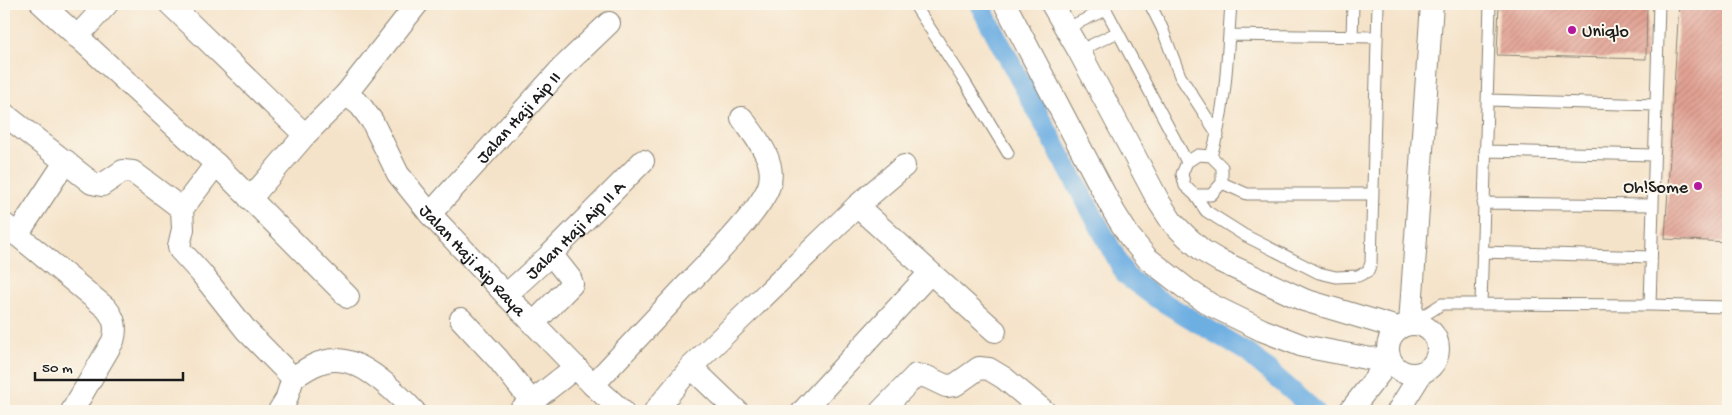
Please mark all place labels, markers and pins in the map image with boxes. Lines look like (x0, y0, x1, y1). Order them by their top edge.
place label: Uniqlo (1582, 22, 1629, 43)
marker: Uniqlo (1566, 24, 1578, 36)
place label: Oh!Some (1623, 178, 1689, 199)
marker: Oh!Some (1692, 180, 1704, 192)

